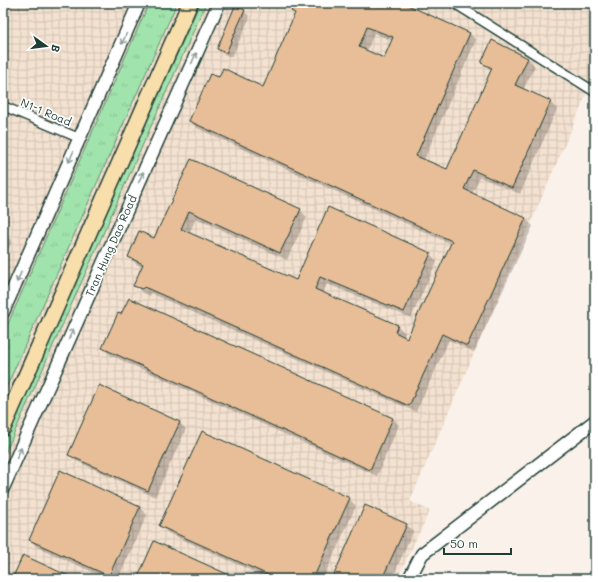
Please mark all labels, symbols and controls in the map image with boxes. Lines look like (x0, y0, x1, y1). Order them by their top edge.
north arrow (26, 26, 66, 66)
one-way arrow (120, 32, 127, 44)
text: B (48, 43, 64, 54)
one-way arrow (191, 52, 198, 64)
street label: N1-1 Road (19, 94, 74, 129)
one-way arrow (67, 151, 74, 163)
one-way arrow (138, 171, 145, 183)
street label: Tran Hung Dao Road (81, 193, 140, 299)
one-way arrow (15, 270, 22, 282)
one-way arrow (68, 328, 76, 340)
one-way arrow (16, 447, 23, 459)
scale bar (444, 530, 511, 556)
text: 50 m (450, 535, 478, 551)

